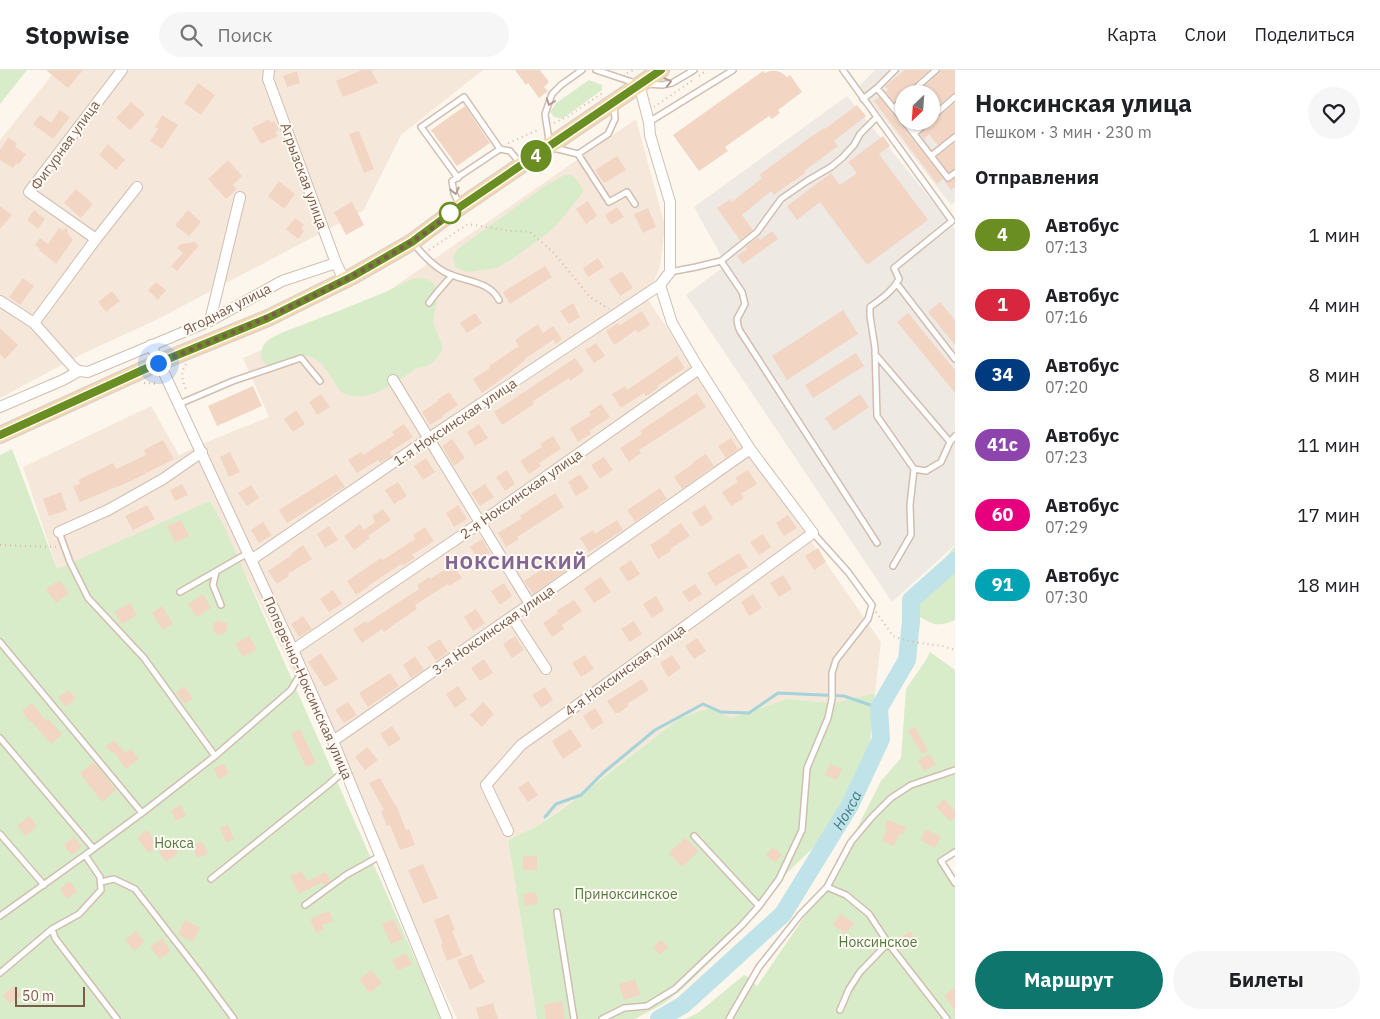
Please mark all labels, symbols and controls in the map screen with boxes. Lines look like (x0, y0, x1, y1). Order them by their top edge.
search box (159, 12, 509, 57)
text: Stopwise (25, 19, 129, 51)
icon: search (177, 21, 205, 49)
text: Поиск (217, 23, 272, 47)
text: Карта (1107, 23, 1157, 46)
text: Слои (1185, 23, 1227, 46)
text: Поделиться (1255, 23, 1355, 46)
one-way arrow (663, 78, 672, 88)
north arrow (895, 85, 940, 130)
map controls (895, 85, 940, 130)
text: Ноксинская улица (975, 87, 1192, 119)
button: heart (1308, 87, 1360, 139)
street label: Фигурная улица (26, 96, 104, 193)
one-way arrow (545, 97, 555, 105)
street label: Агрызская улица (276, 120, 332, 232)
text: Пешком · 3 мин · 230 m (975, 122, 1152, 142)
line badge: 4 (520, 140, 552, 172)
text: 4 (531, 144, 541, 167)
text: Отправления (975, 165, 1099, 189)
one-way arrow (449, 187, 460, 196)
unlabelled marker (439, 202, 461, 224)
text: Автобус (1045, 213, 1119, 237)
text: 4 (997, 223, 1008, 246)
text: 1 мин (1309, 223, 1360, 247)
text: 07:13 (1045, 237, 1088, 257)
street label: Ягодная улица (180, 279, 274, 339)
text: Автобус (1045, 283, 1119, 307)
text: 1 (997, 293, 1008, 316)
text: 4 мин (1309, 293, 1360, 317)
text: 07:16 (1045, 307, 1088, 327)
your location (146, 351, 171, 376)
text: Автобус (1045, 353, 1119, 377)
text: 34 (992, 363, 1013, 386)
text: 8 мин (1309, 363, 1360, 387)
street label: 1-я Ноксинская улица (390, 374, 521, 470)
text: 07:20 (1045, 377, 1088, 397)
text: Автобус (1045, 423, 1119, 447)
text: 41с (987, 433, 1018, 456)
text: 11 мин (1297, 433, 1360, 457)
street label: 2-я Ноксинская улица (456, 445, 586, 543)
text: 07:23 (1045, 447, 1088, 467)
text: Автобус (1045, 493, 1119, 517)
text: 60 (992, 503, 1013, 526)
text: 17 мин (1297, 503, 1360, 527)
text: 07:29 (1045, 517, 1088, 537)
district label: НОКСИНСКИЙ (445, 550, 587, 574)
text: Автобус (1045, 563, 1119, 587)
text: 91 (992, 573, 1013, 596)
text: 18 мин (1297, 573, 1360, 597)
street label: 3-я Ноксинская улица (428, 581, 558, 679)
text: 07:30 (1045, 587, 1088, 607)
street label: Поперечно-Ноксинская улица (259, 594, 357, 783)
street label: 4-я Ноксинская улица (561, 620, 689, 720)
water label: Нокса (828, 787, 865, 833)
park label: Нокса (154, 834, 194, 852)
park label: Приноксинское (574, 885, 678, 903)
park label: Ноксинское (839, 933, 918, 951)
button: Маршрут (975, 951, 1163, 1009)
button: Билеты (1173, 951, 1360, 1009)
scale bar (15, 984, 85, 1007)
text: 50 m (22, 987, 54, 1005)

